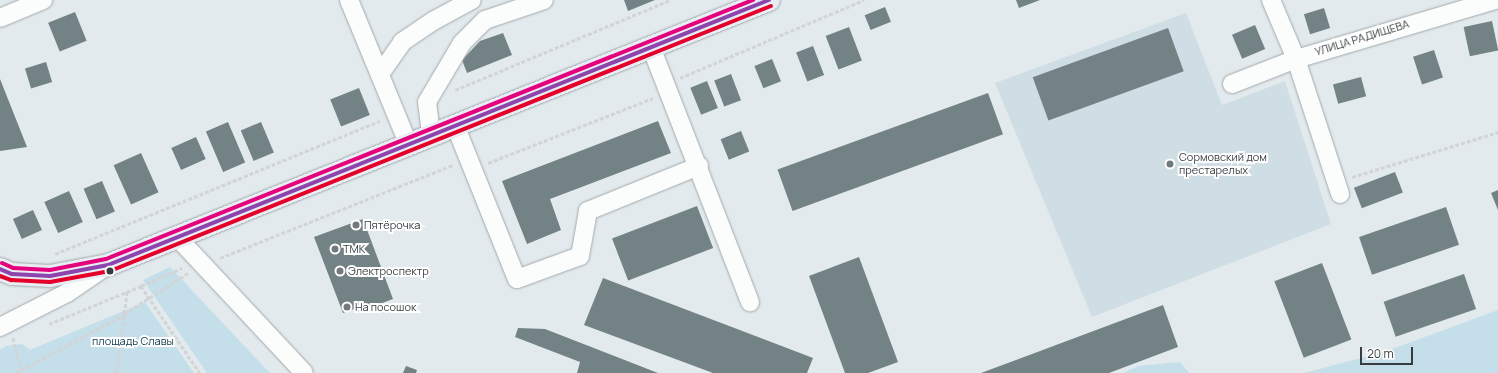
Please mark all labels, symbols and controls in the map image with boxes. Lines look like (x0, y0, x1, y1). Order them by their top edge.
street label: УЛИЦА РАДИЩЕВА (1313, 17, 1411, 59)
place label: Сормовский дом престарелых (1179, 151, 1267, 177)
marker: Сормовский дом престарелых (1164, 158, 1176, 170)
place label: Пятёрочка (364, 218, 420, 232)
marker: Пятёрочка (351, 220, 361, 230)
place label: ТМК (343, 242, 365, 256)
marker: ТМК (330, 244, 340, 254)
place label: Электроспектр (348, 264, 429, 278)
unlabelled marker (105, 266, 115, 276)
marker: Электроспектр (335, 266, 345, 276)
place label: На посошок (355, 300, 416, 314)
marker: На посошок (342, 302, 352, 312)
park label: площадь Славы (92, 334, 174, 348)
scale bar (1362, 339, 1415, 365)
text: 20 m (1367, 345, 1394, 362)

